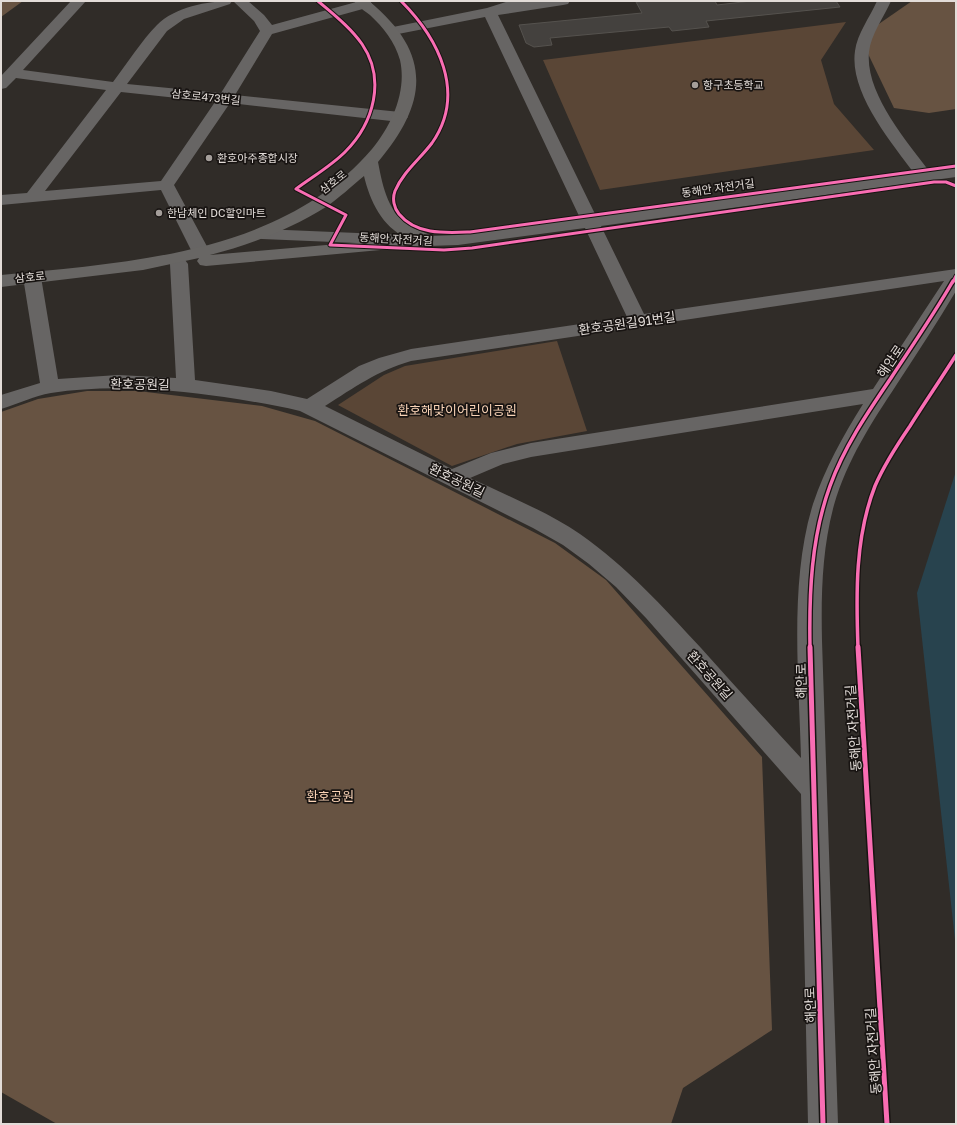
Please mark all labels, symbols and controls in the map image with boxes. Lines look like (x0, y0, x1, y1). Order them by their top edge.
place label: 항구초등학교 (703, 78, 764, 91)
marker: 항구초등학교 (690, 80, 700, 90)
street label: 삼호로473번길 (171, 86, 241, 107)
place label: 환호아주종합시장 (217, 151, 298, 164)
marker: 환호아주종합시장 (204, 153, 214, 163)
street label: 삼호로 (317, 167, 349, 196)
street label: 동해안 자전거길 (681, 176, 755, 199)
place label: 한남체인 DC할인마트 (167, 206, 266, 219)
marker: 한남체인 DC할인마트 (154, 208, 164, 218)
street label: 동해안 자전거길 (359, 230, 433, 247)
street label: 삼호로 (14, 268, 46, 285)
street label: 환호공원길91번길 (577, 308, 677, 338)
street label: 해안로 (873, 342, 907, 380)
street label: 환호공원길 (110, 375, 170, 393)
park label: 환호해맞이어린이공원 (397, 402, 517, 418)
street label: 환호공원길 (427, 460, 487, 500)
street label: 환호공원길 (684, 647, 736, 703)
street label: 해안로 (793, 663, 809, 699)
street label: 동해안 자전거길 (842, 684, 864, 772)
park label: 환호공원 (306, 788, 354, 804)
street label: 해안로 (801, 987, 819, 1023)
street label: 동해안 자전거길 (862, 1007, 884, 1095)

